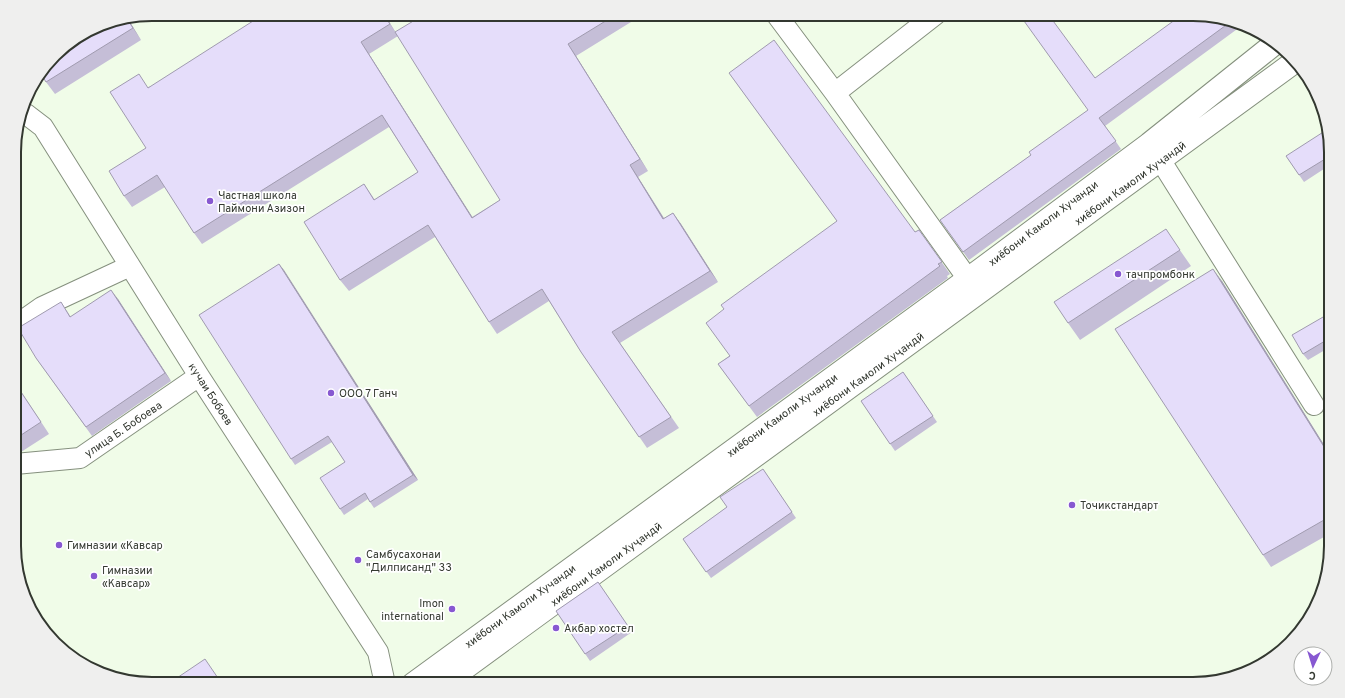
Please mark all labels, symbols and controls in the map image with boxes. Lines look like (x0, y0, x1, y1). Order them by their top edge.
street label: хиёбони Камоли Хуҷандӣ (1072, 139, 1189, 229)
street label: хиёбони Камоли Хучанди (986, 178, 1101, 270)
place label: Частная школа Паймони Азизон (218, 189, 305, 216)
marker: Частная школа Паймони Азизон (205, 196, 215, 206)
place label: тачпромбонк (1126, 268, 1195, 282)
marker: тачпромбонк (1113, 269, 1123, 279)
street label: хиёбони Камоли Хуҷандӣ (810, 330, 927, 420)
street label: кучаи Бобоев (185, 361, 236, 428)
street label: хиёбони Камоли Хучанди (724, 371, 841, 461)
place label: ООО 7 Ганч (339, 387, 397, 401)
marker: ООО 7 Ганч (326, 388, 336, 398)
street label: улица Б. Бобоева (82, 399, 165, 461)
place label: Точикстандарт (1080, 499, 1158, 513)
marker: Точикстандарт (1067, 500, 1077, 510)
street label: хиёбони Камоли Хуҷандӣ (548, 520, 665, 610)
place label: Гимназии «Кавсар (67, 539, 163, 553)
marker: Гимназии «Кавсар (54, 540, 64, 550)
place label: Самбусахонаи "Дилписанд" 33 (366, 548, 452, 575)
marker: Самбусахонаи "Дилписанд" 33 (353, 555, 363, 565)
street label: хиёбони Камоли Хучанди (462, 562, 579, 652)
place label: Гимназии «Кавсар» (102, 564, 153, 591)
marker: Гимназии «Кавсар» (89, 571, 99, 581)
place label: Imon international (381, 597, 444, 624)
marker: Imon international (447, 604, 457, 614)
place label: Акбар хостел (564, 622, 634, 636)
marker: Акбар хостел (551, 623, 561, 633)
north arrow (1293, 646, 1333, 686)
text: С (1308, 668, 1316, 682)

